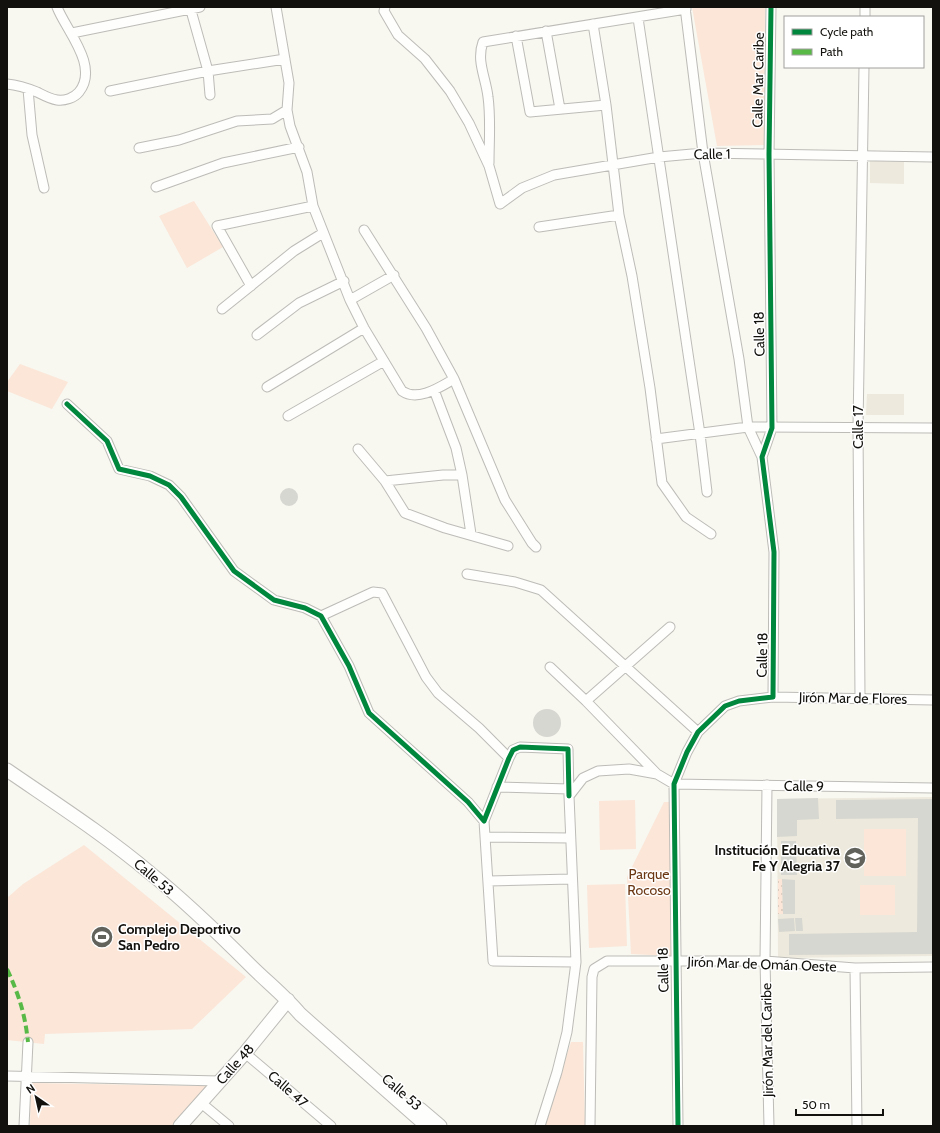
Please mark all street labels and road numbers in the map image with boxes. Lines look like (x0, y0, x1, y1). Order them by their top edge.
street label: Calle Mar Caribe (748, 32, 768, 128)
street label: Calle 1 (693, 145, 731, 163)
street label: Calle 18 (750, 311, 768, 357)
street label: Calle 17 (849, 405, 867, 449)
street label: Calle 18 (753, 632, 771, 678)
street label: Jirón Mar de Flores (798, 688, 908, 708)
street label: Calle 9 (784, 777, 824, 795)
street label: Calle 53 (130, 855, 178, 899)
street label: Calle 18 (654, 947, 672, 993)
street label: Jirón Mar de Omán Oeste (686, 952, 837, 976)
street label: Jirón Mar del Caribe (757, 983, 777, 1098)
street label: Calle 48 (212, 1040, 258, 1088)
street label: Calle 47 (264, 1067, 312, 1111)
street label: Calle 53 (378, 1070, 426, 1114)

